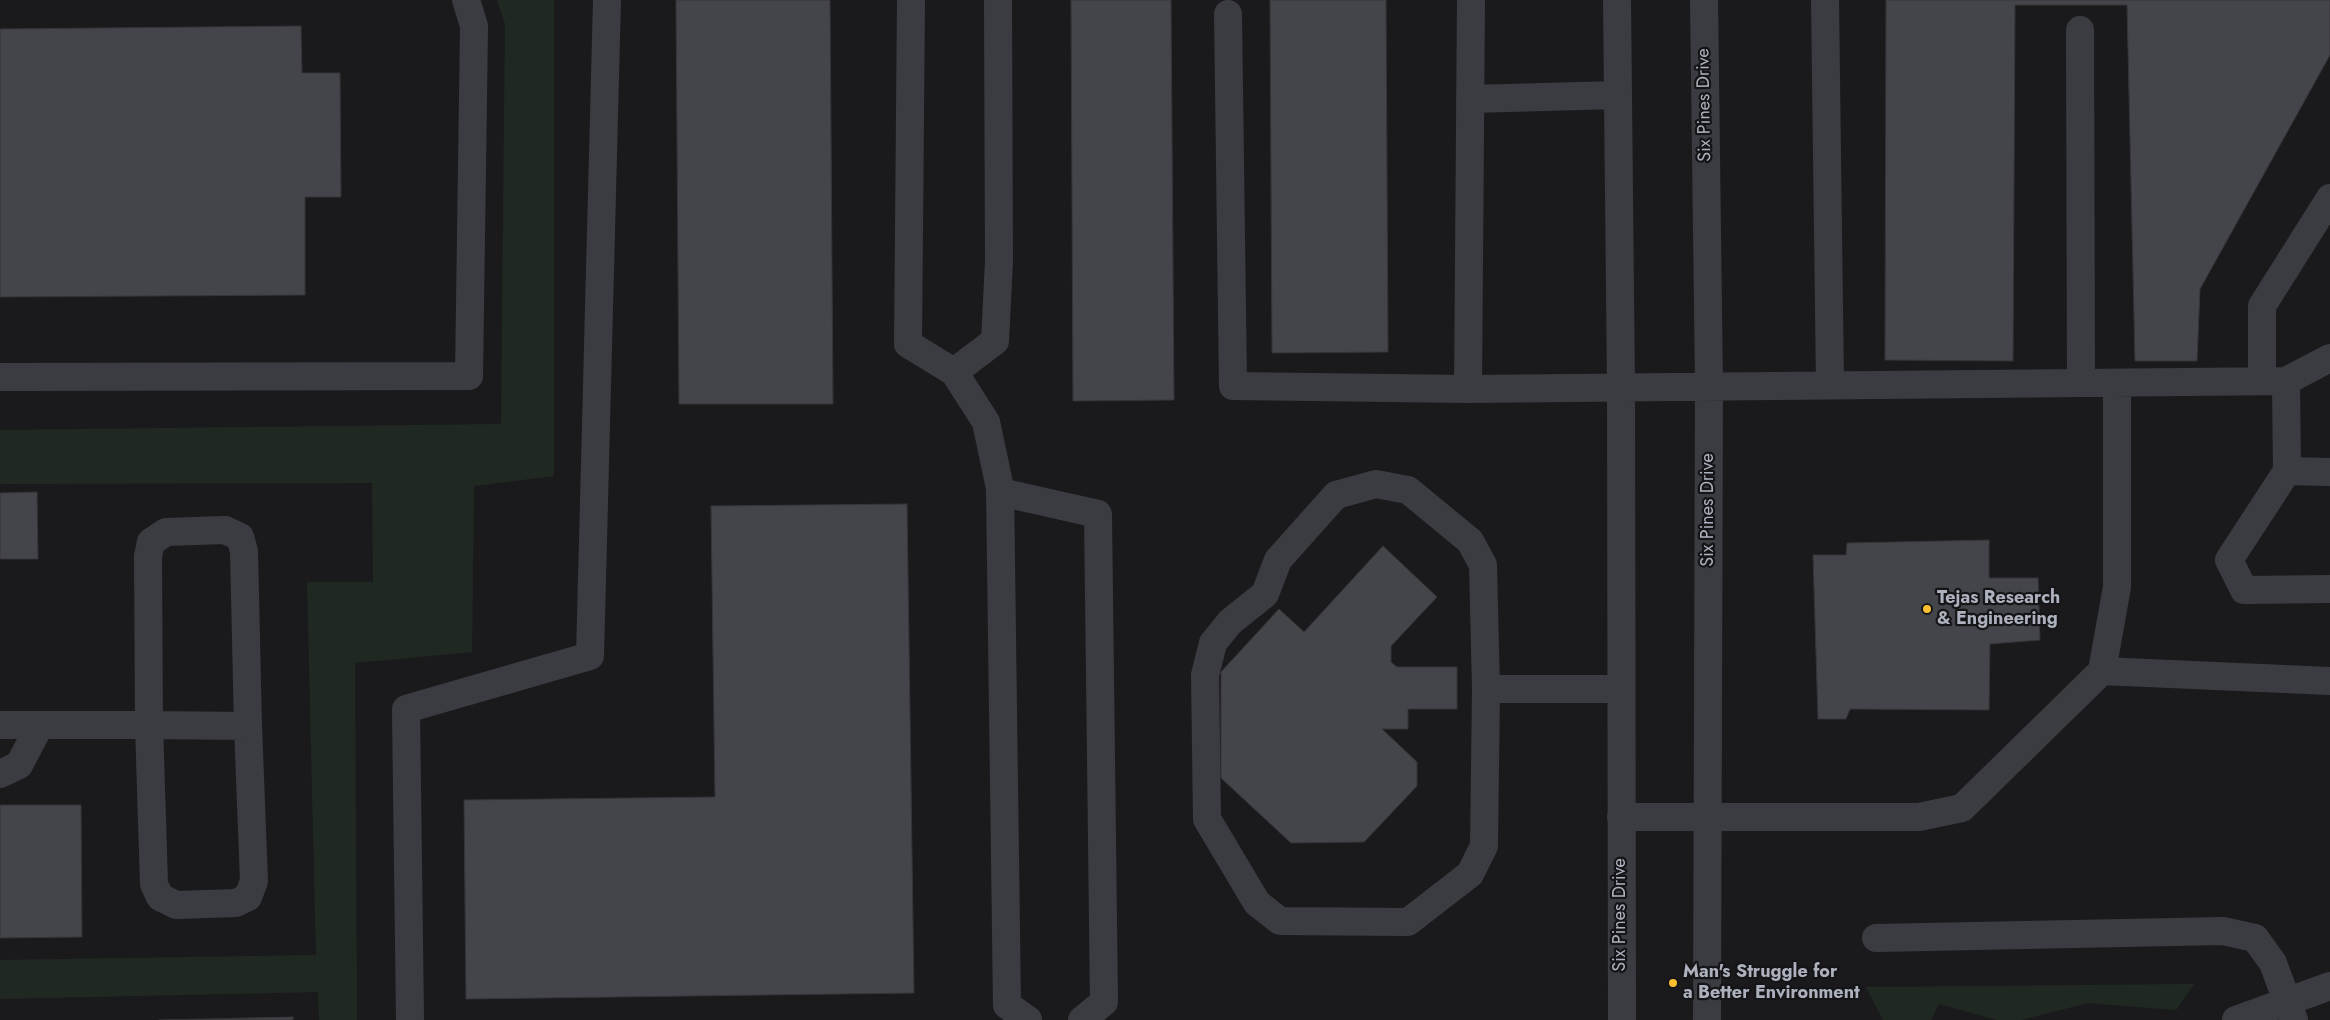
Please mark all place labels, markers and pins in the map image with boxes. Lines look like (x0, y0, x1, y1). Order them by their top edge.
place label: Tejas Research & Engineering (1937, 588, 2060, 630)
marker: Tejas Research & Engineering (1921, 603, 1933, 615)
place label: Man's Struggle for a Better Environment (1683, 962, 1860, 1004)
marker: Man's Struggle for a Better Environment (1667, 977, 1679, 989)

